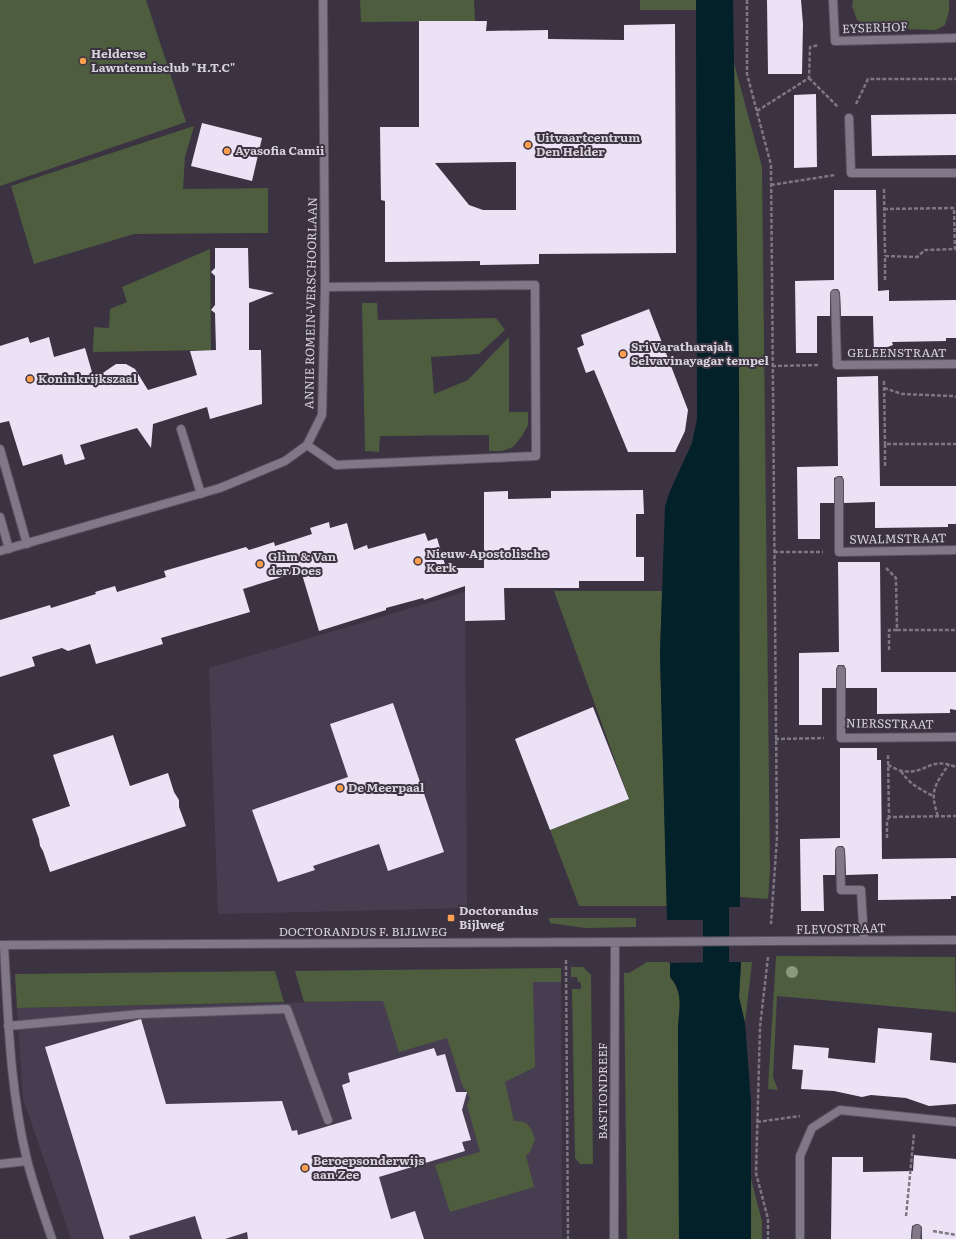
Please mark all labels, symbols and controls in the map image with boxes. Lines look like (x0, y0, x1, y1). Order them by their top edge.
street label: EYSERHOF (842, 17, 908, 37)
place label: Helderse Lawntennisclub "H.T.C" (91, 44, 235, 76)
marker: Helderse Lawntennisclub "H.T.C" (78, 56, 88, 66)
place label: Uitvaartcentrum Den Helder (536, 128, 640, 160)
marker: Uitvaartcentrum Den Helder (523, 140, 533, 150)
place label: Ayasofia Camii (235, 141, 325, 159)
marker: Ayasofia Camii (222, 146, 232, 156)
street label: ANNIE ROMEIN-VERSCHOORLAAN (299, 197, 321, 409)
place label: Sri Varatharajah Selvavinayagar tempel (631, 337, 770, 369)
street label: GELEENSTRAAT (847, 343, 947, 361)
marker: Sri Varatharajah Selvavinayagar tempel (618, 349, 628, 359)
place label: Koninkrijkszaal (38, 369, 138, 387)
marker: Koninkrijkszaal (25, 374, 35, 384)
street label: SWALMSTRAAT (849, 528, 947, 548)
place label: Nieuw-Apostolische Kerk (426, 544, 548, 576)
place label: Glim & Van der Does (268, 547, 337, 579)
marker: Nieuw-Apostolische Kerk (413, 556, 423, 566)
marker: Glim & Van der Does (255, 559, 265, 569)
street label: NIERSSTRAAT (846, 713, 934, 733)
place label: De Meerpaal (348, 778, 425, 796)
marker: De Meerpaal (335, 783, 345, 793)
place label: Doctorandus Bijlweg (459, 901, 538, 933)
marker: Doctorandus Bijlweg (446, 913, 456, 923)
street label: FLEVOSTRAAT (796, 918, 886, 938)
street label: DOCTORANDUS F. BIJLWEG (279, 922, 447, 940)
street label: BASTIONDREEF (593, 1043, 611, 1139)
place label: Beroepsonderwijs aan Zee (313, 1151, 424, 1183)
marker: Beroepsonderwijs aan Zee (300, 1163, 310, 1173)

